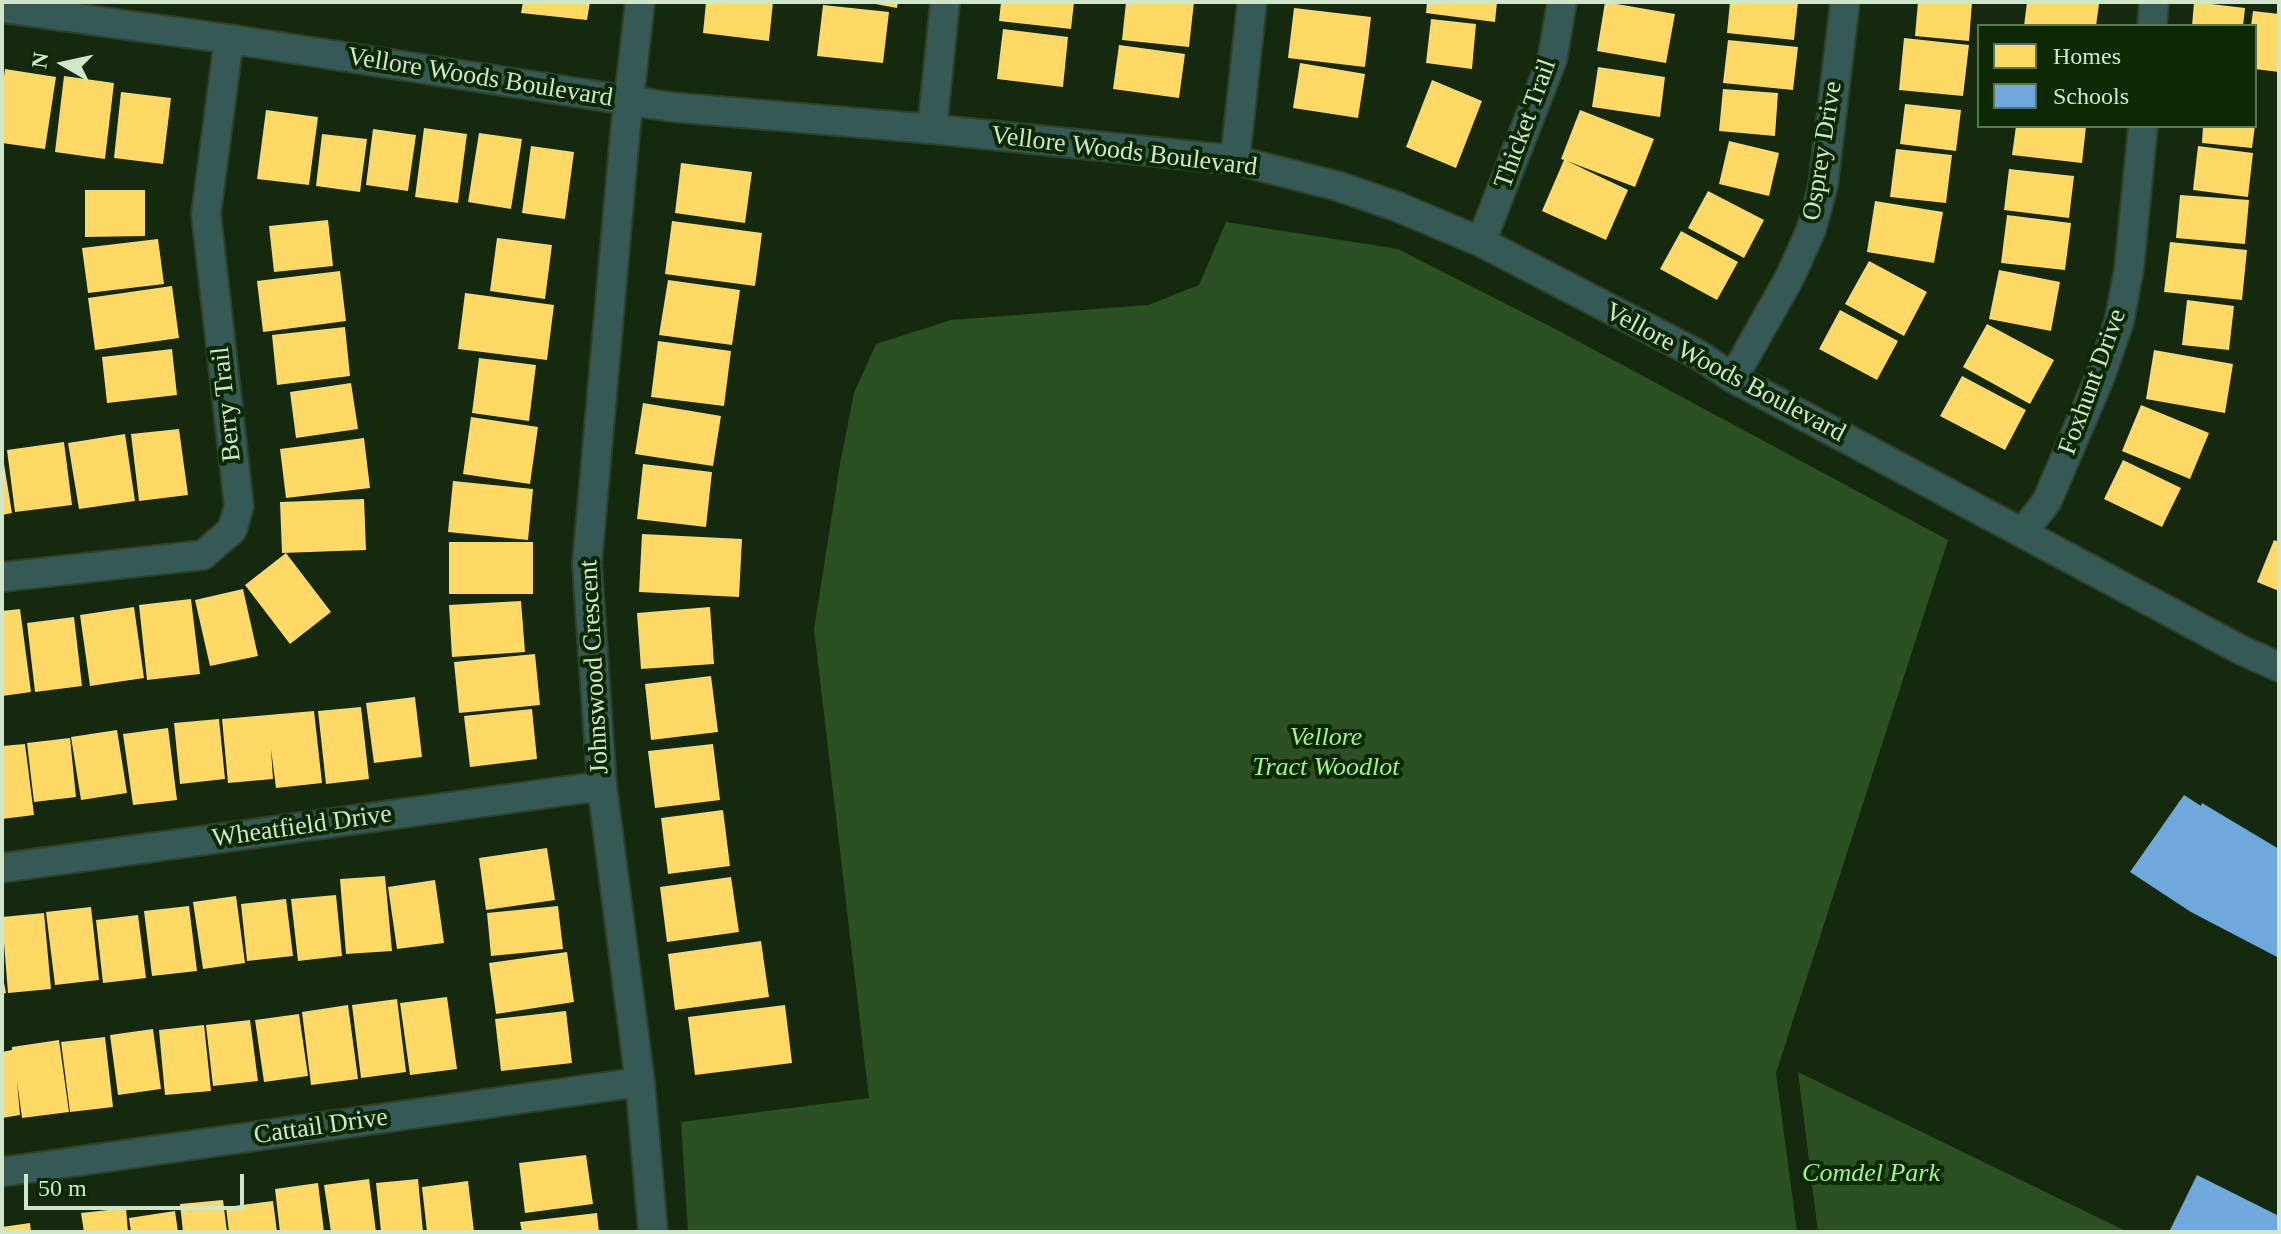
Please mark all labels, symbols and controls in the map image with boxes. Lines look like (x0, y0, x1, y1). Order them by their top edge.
north arrow (24, 24, 104, 104)
legend (1977, 24, 2257, 128)
street label: Vellore Woods Boulevard (345, 42, 615, 114)
text: Homes (2053, 43, 2121, 69)
text: N (26, 50, 53, 70)
street label: Thicket Trail (1488, 55, 1564, 193)
street label: Osprey Drive (1797, 79, 1849, 223)
text: Schools (2053, 83, 2129, 109)
street label: Vellore Woods Boulevard (989, 120, 1259, 184)
street label: Vellore Woods Boulevard (1599, 296, 1851, 450)
street label: Foxhunt Drive (2052, 305, 2134, 459)
street label: Berry Trail (205, 345, 249, 463)
street label: Johnswood Crescent (574, 559, 616, 775)
park label: Vellore Tract Woodlot (1252, 722, 1400, 784)
street label: Wheatfield Drive (210, 799, 394, 855)
street label: Cattail Drive (252, 1102, 390, 1152)
scale bar (28, 1158, 248, 1208)
park label: Comdel Park (1802, 1158, 1940, 1190)
text: 50 m (38, 1175, 87, 1201)

